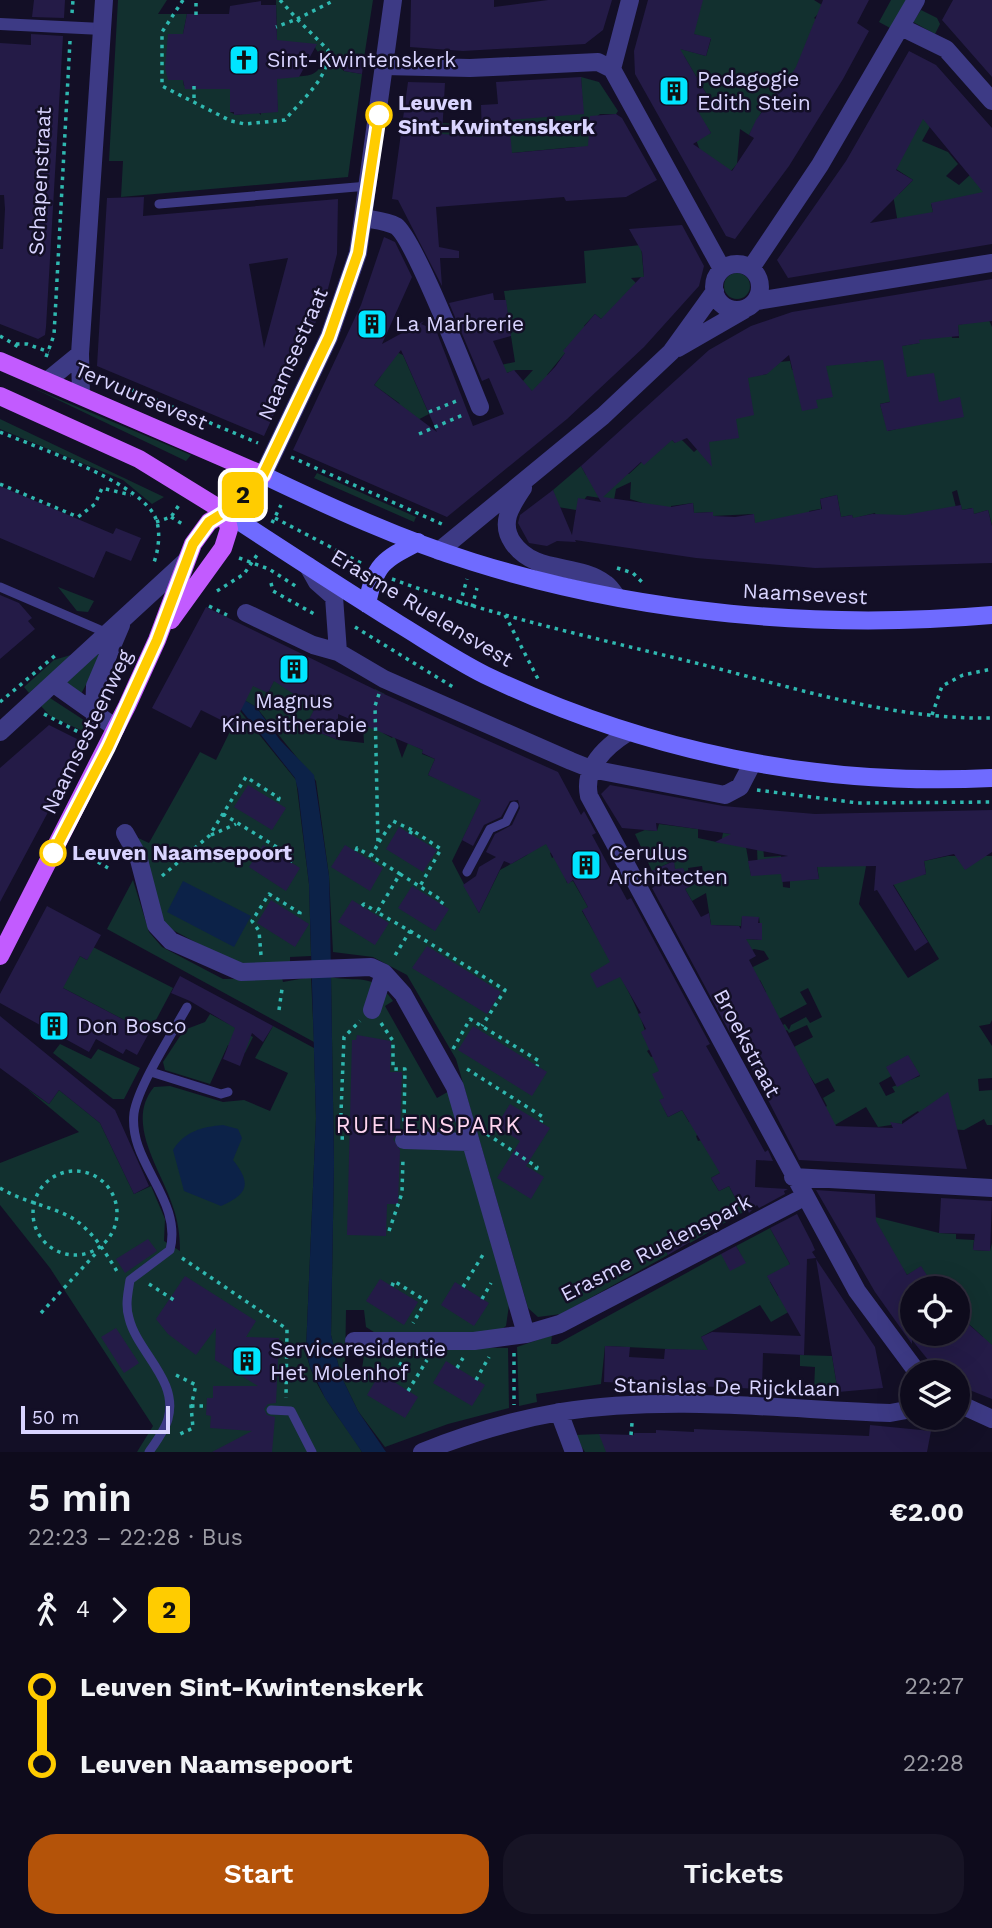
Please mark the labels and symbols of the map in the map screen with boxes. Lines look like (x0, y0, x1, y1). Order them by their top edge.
church icon: Sint-Kwintenskerk (227, 43, 261, 77)
place label: Sint-Kwintenskerk (267, 47, 456, 72)
place label: Pedagogie Edith Stein (697, 66, 811, 115)
building icon: Pedagogie Edith Stein (657, 74, 691, 108)
place label: Leuven Sint-Kwintenskerk (398, 90, 596, 139)
marker: Leuven Sint-Kwintenskerk (366, 102, 392, 128)
street label: Schapenstraat (23, 106, 56, 256)
street label: Naamsestraat (252, 283, 333, 424)
building icon: La Marbrerie (355, 307, 389, 341)
place label: La Marbrerie (395, 311, 524, 336)
street label: Tervuursevest (71, 356, 212, 435)
line badge: 2 (220, 472, 266, 518)
street label: Erasme Ruelensvest (327, 543, 518, 672)
street label: Naamsevest (742, 578, 868, 609)
street label: Naamsesteenweg (36, 645, 138, 818)
building icon: Magnus Kinesitherapie (277, 652, 311, 686)
place label: Magnus Kinesitherapie (221, 688, 367, 737)
marker: Leuven Naamsepoort (40, 840, 66, 866)
place label: Leuven Naamsepoort (72, 840, 292, 865)
place label: Cerulus Architecten (609, 840, 728, 889)
building icon: Cerulus Architecten (569, 848, 603, 882)
street label: Broekstraat (709, 985, 786, 1101)
building icon: Don Bosco (37, 1009, 71, 1043)
place label: Don Bosco (77, 1013, 187, 1038)
district label: RUELENSPARK (336, 1112, 522, 1139)
street label: Erasme Ruelenspark (556, 1189, 755, 1307)
place label: Serviceresidentie Het Molenhof (270, 1336, 446, 1385)
building icon: Serviceresidentie Het Molenhof (230, 1344, 264, 1378)
street label: Stanislas De Rijcklaan (613, 1372, 841, 1401)
scale bar (21, 1403, 170, 1435)

